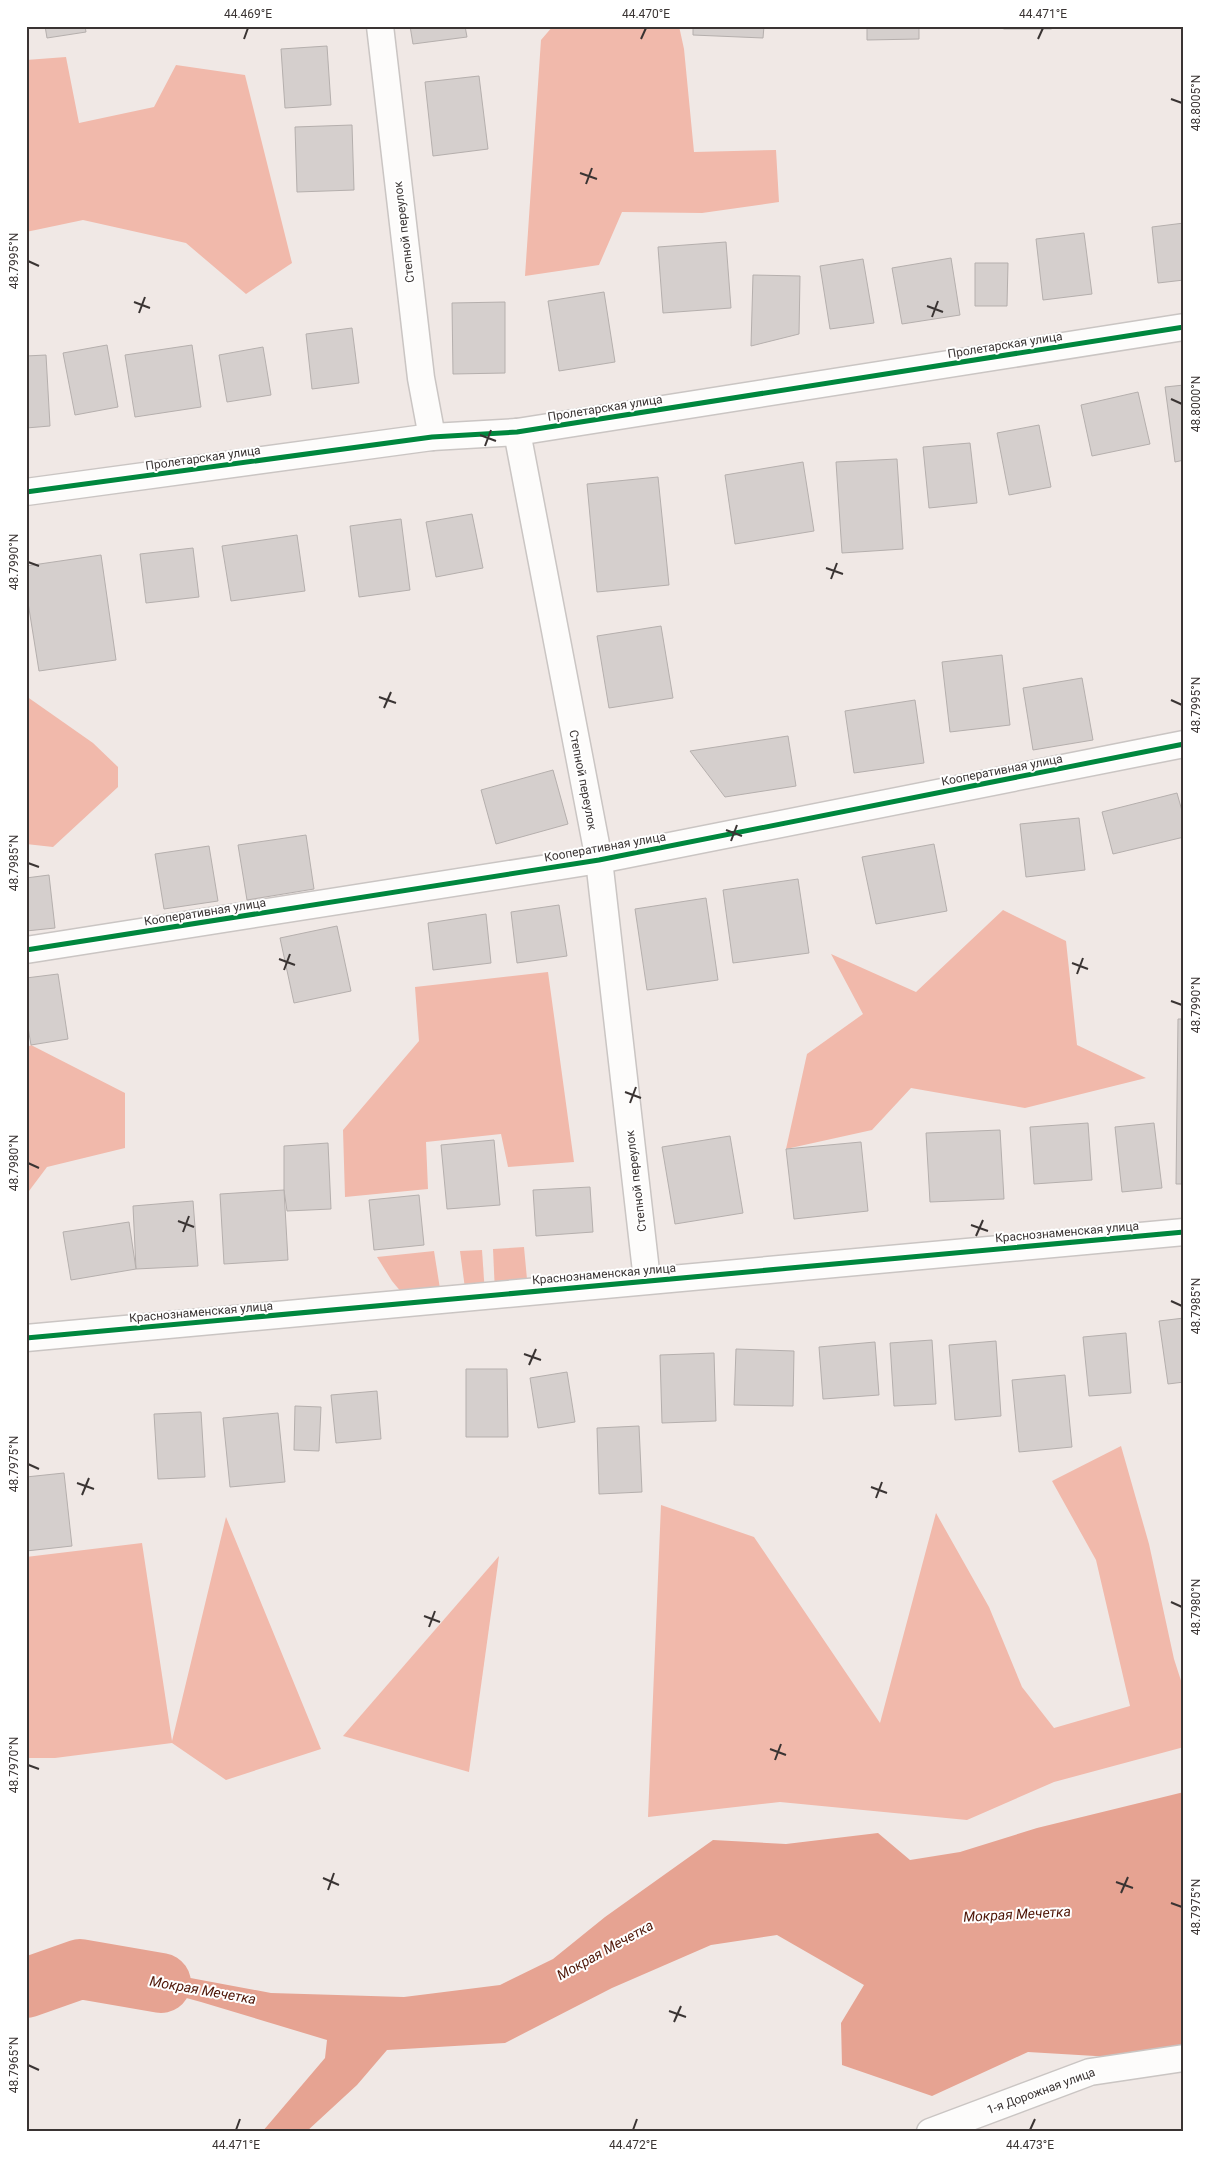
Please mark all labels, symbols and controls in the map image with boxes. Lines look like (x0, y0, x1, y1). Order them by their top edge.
text: 44.469°E (224, 7, 272, 21)
text: 44.470°E (622, 7, 670, 21)
text: 44.471°E (1019, 7, 1067, 21)
text: 48.8005°N (1189, 75, 1203, 131)
street label: Степной переулок (391, 180, 417, 284)
text: 48.7995°N (7, 233, 21, 289)
street label: Пролетарская улица (947, 329, 1063, 361)
text: 48.8000°N (1189, 376, 1203, 432)
street label: Пролетарская улица (547, 392, 663, 424)
street label: Пролетарская улица (145, 443, 261, 473)
text: 48.7990°N (7, 534, 21, 590)
text: 48.7995°N (1189, 677, 1203, 733)
street label: Степной переулок (566, 729, 600, 832)
street label: Кооперативная улица (940, 751, 1064, 789)
street label: Кооперативная улица (543, 829, 667, 865)
text: 48.7985°N (7, 835, 21, 891)
street label: Кооперативная улица (143, 895, 267, 929)
text: 48.7990°N (1189, 977, 1203, 1033)
street label: Степной переулок (623, 1129, 649, 1233)
text: 48.7980°N (7, 1135, 21, 1191)
street label: Краснознаменская улица (994, 1219, 1140, 1245)
street label: Краснознаменская улица (531, 1261, 677, 1287)
text: 48.7985°N (1189, 1278, 1203, 1334)
street label: Краснознаменская улица (128, 1299, 274, 1325)
text: 48.7975°N (7, 1436, 21, 1492)
text: 48.7980°N (1189, 1579, 1203, 1635)
text: 48.7970°N (7, 1737, 21, 1793)
text: 48.7975°N (1189, 1879, 1203, 1935)
water label: Мокрая Мечетка (963, 1903, 1071, 1925)
water label: Мокрая Мечетка (554, 1917, 656, 1983)
water label: Мокрая Мечетка (149, 1973, 257, 2007)
text: 48.7965°N (7, 2037, 21, 2093)
street label: 1-я Дорожная улица (985, 2065, 1097, 2117)
text: 44.471°E (212, 2138, 260, 2152)
text: 44.472°E (609, 2138, 657, 2152)
text: 44.473°E (1006, 2138, 1054, 2152)

